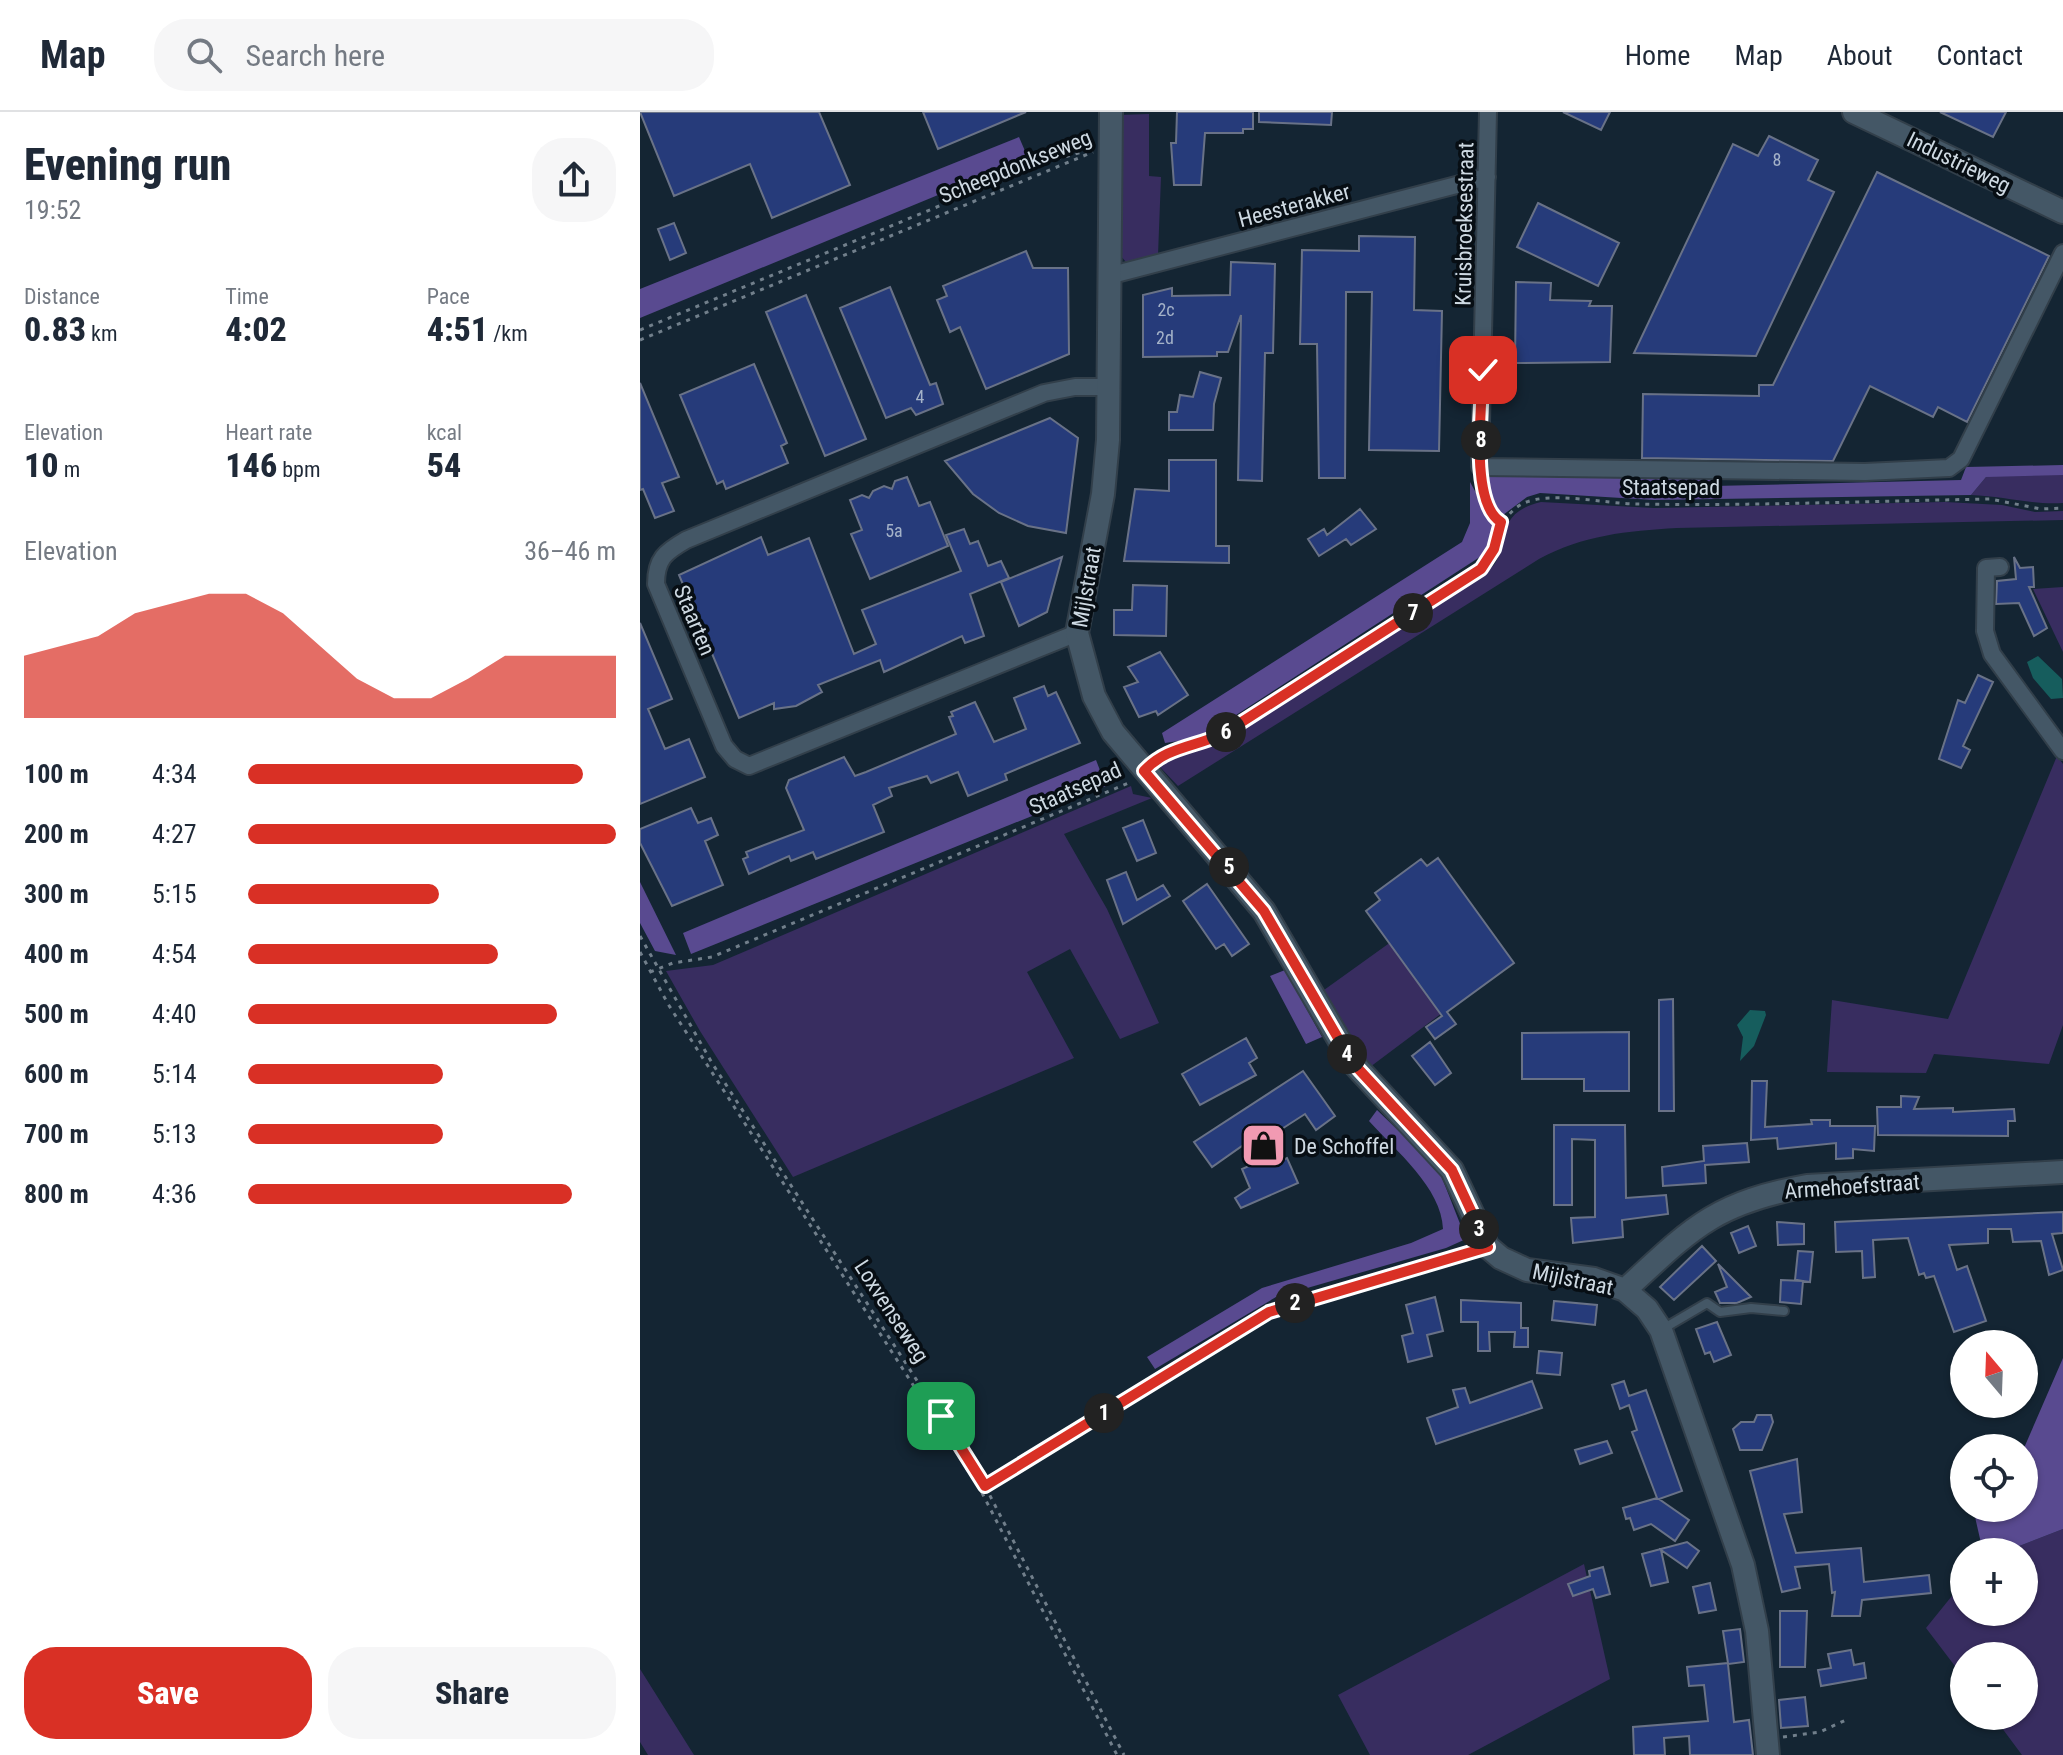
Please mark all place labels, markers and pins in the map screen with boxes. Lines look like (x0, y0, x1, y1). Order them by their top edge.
pin (1449, 336, 1517, 404)
pin: 8 (1461, 420, 1501, 460)
pin: 7 (1393, 593, 1433, 633)
pin: 6 (1206, 712, 1246, 752)
pin: 5 (1209, 847, 1249, 887)
pin: 4 (1327, 1034, 1367, 1074)
shop icon: De Schoffel (1239, 1122, 1287, 1170)
place label: De Schoffel (1294, 1134, 1394, 1159)
pin: 3 (1459, 1209, 1499, 1249)
pin: 2 (1275, 1283, 1315, 1323)
pin (907, 1382, 975, 1450)
pin: 1 (1084, 1393, 1124, 1433)

